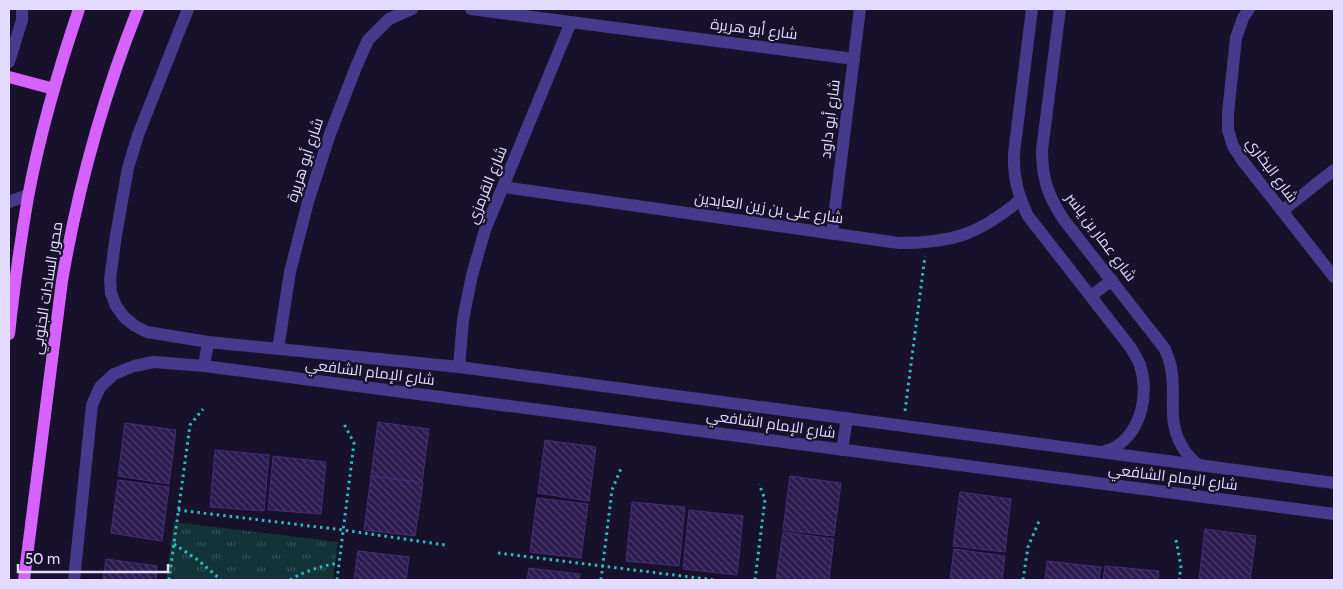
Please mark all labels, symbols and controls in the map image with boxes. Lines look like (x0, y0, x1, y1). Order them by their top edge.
street label: شارع أبو هريرة (709, 14, 799, 45)
street label: شارع أبو داود (815, 78, 846, 160)
street label: شارع أبو هريرة (282, 115, 329, 205)
street label: شارع البخاري (1240, 134, 1302, 208)
street label: شارع القرمزي (463, 143, 514, 228)
street label: شارع عمار بن ياسر (1060, 188, 1140, 286)
street label: شارع على بن زين العابدين (693, 189, 845, 229)
street label: محور السادات الجنوبي (28, 220, 69, 356)
street label: شارع الإمام الشافعي (304, 355, 436, 392)
street label: شارع الإمام الشافعي (705, 406, 837, 445)
street label: شارع الإمام الشافعي (1107, 460, 1239, 497)
scale bar (18, 542, 168, 574)
text: 50 m (25, 550, 60, 568)

